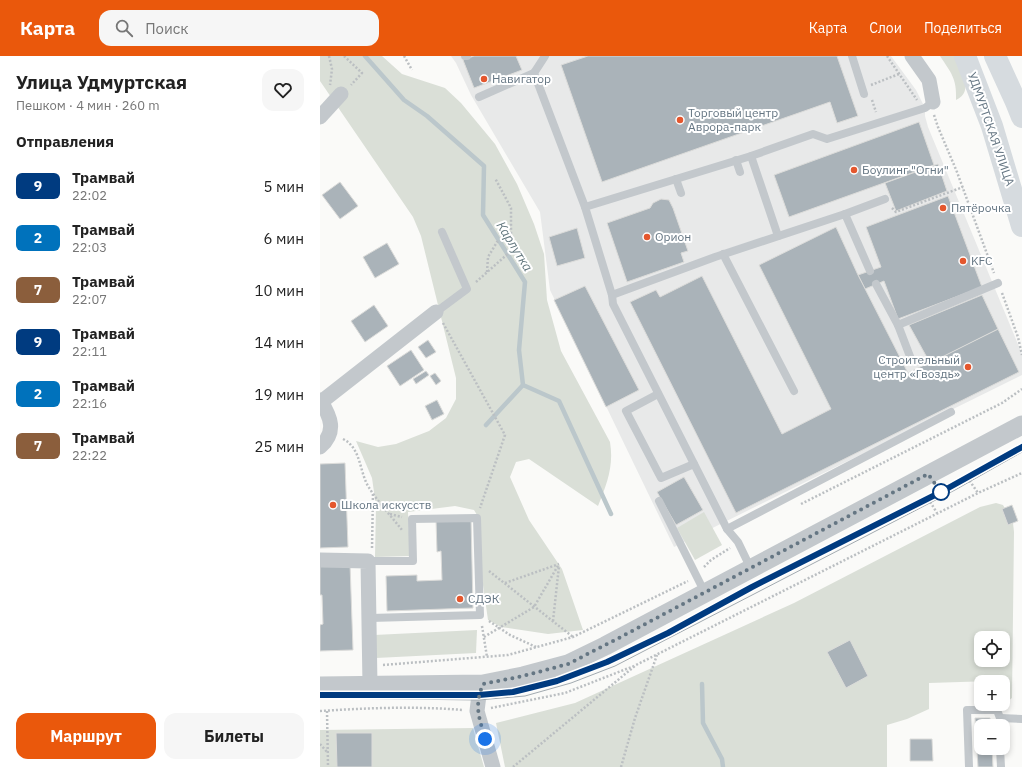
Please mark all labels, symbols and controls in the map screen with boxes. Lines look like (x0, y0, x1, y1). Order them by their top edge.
search box (99, 10, 379, 46)
text: Карта (20, 16, 75, 40)
icon: search (113, 17, 135, 39)
text: Поиск (145, 19, 189, 38)
text: Карта (809, 19, 847, 37)
text: Слои (869, 19, 902, 37)
text: Поделиться (924, 19, 1002, 37)
button: heart (262, 69, 304, 111)
text: Улица Удмуртская (16, 70, 187, 94)
street label: УДМУРТСКАЯ УЛИЦА (965, 70, 1018, 188)
place label: Навигатор (492, 71, 551, 86)
marker: Навигатор (479, 74, 489, 84)
text: Пешком · 4 мин · 260 m (16, 97, 160, 114)
place label: Торговый центр Аврора-парк (688, 105, 778, 134)
marker: Торговый центр Аврора-парк (675, 115, 685, 125)
text: Отправления (16, 132, 114, 151)
place label: Боулинг "Огни" (862, 162, 949, 177)
marker: Боулинг "Огни" (849, 165, 859, 175)
text: Трамвай (72, 168, 135, 187)
text: 9 (34, 177, 42, 195)
text: 5 мин (263, 177, 304, 196)
text: 22:02 (72, 187, 107, 204)
place label: Пятёрочка (951, 200, 1011, 215)
marker: Пятёрочка (938, 203, 948, 213)
water label: Карлутка (493, 218, 537, 275)
text: Трамвай (72, 220, 135, 239)
text: 2 (34, 229, 42, 247)
text: 6 мин (263, 229, 304, 248)
place label: Орион (655, 229, 691, 244)
marker: Орион (642, 232, 652, 242)
text: 22:03 (72, 239, 107, 256)
place label: KFC (971, 253, 993, 268)
marker: KFC (958, 256, 968, 266)
text: Трамвай (72, 272, 135, 291)
text: 7 (34, 281, 42, 299)
text: 10 мин (254, 281, 304, 300)
text: 22:07 (72, 291, 107, 308)
text: Трамвай (72, 324, 135, 343)
text: 9 (34, 333, 42, 351)
text: 14 мин (254, 333, 304, 352)
text: 22:11 (72, 343, 107, 360)
place label: Строительный центр «Гвоздь» (873, 352, 960, 381)
marker: Строительный центр «Гвоздь» (963, 362, 973, 372)
text: Трамвай (72, 376, 135, 395)
text: 2 (34, 385, 42, 403)
text: 19 мин (254, 385, 304, 404)
text: 22:16 (72, 395, 107, 412)
text: Трамвай (72, 428, 135, 447)
text: 7 (34, 437, 42, 455)
text: 25 мин (254, 437, 304, 456)
text: 22:22 (72, 447, 107, 464)
unlabelled marker (932, 483, 950, 501)
place label: Школа искусств (341, 497, 431, 512)
marker: Школа искусств (328, 500, 338, 510)
place label: СДЭК (468, 591, 500, 606)
marker: СДЭК (455, 594, 465, 604)
map controls (974, 631, 1010, 755)
button: locate (974, 631, 1010, 667)
button: + (974, 675, 1010, 711)
button: Маршрут (16, 713, 156, 759)
button: Билеты (164, 713, 304, 759)
button: − (974, 719, 1010, 755)
your location (475, 729, 495, 749)

